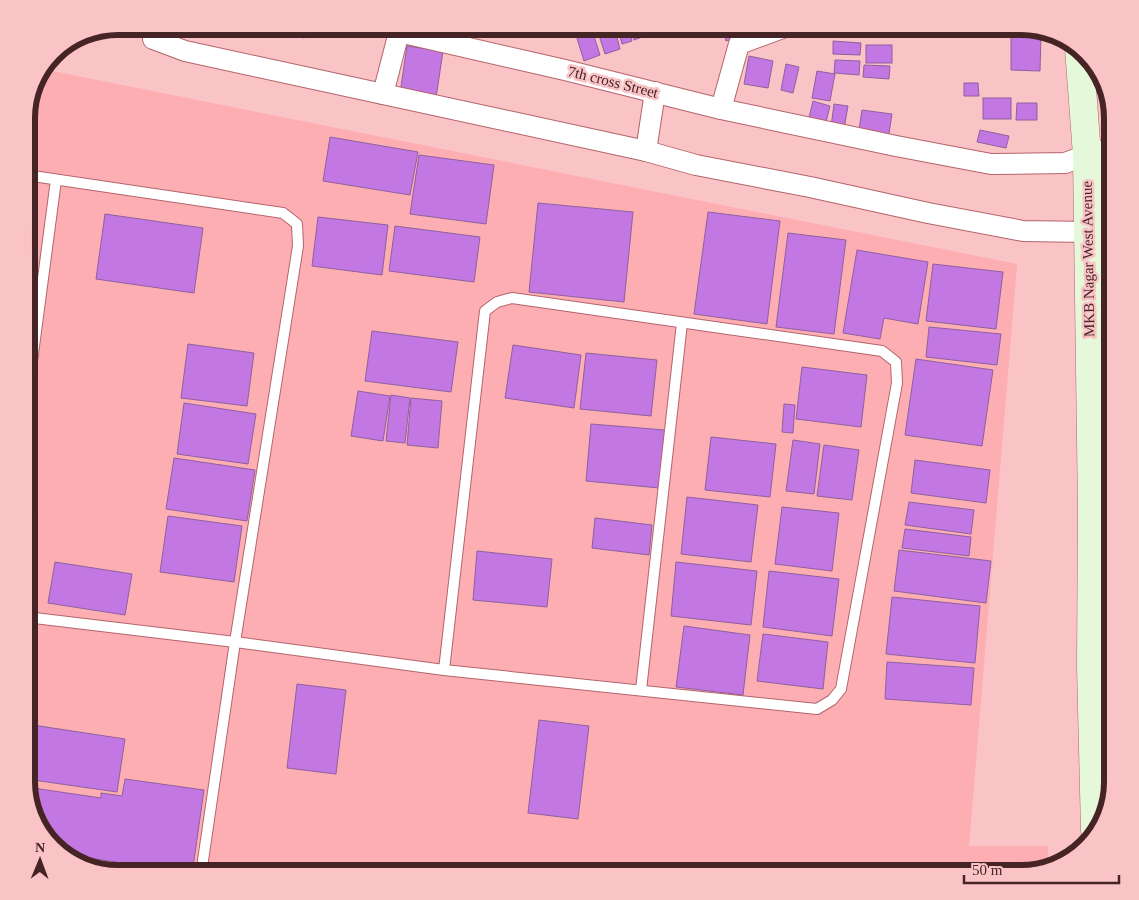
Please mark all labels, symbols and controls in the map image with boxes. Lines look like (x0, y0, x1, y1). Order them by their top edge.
street label: 7th cross Street (566, 63, 661, 101)
street label: MKB Nagar West Avenue (1079, 180, 1097, 337)
north arrow (15, 835, 65, 885)
text: N (35, 840, 45, 855)
scale bar (964, 852, 1119, 884)
text: 50 m (972, 862, 1003, 878)

